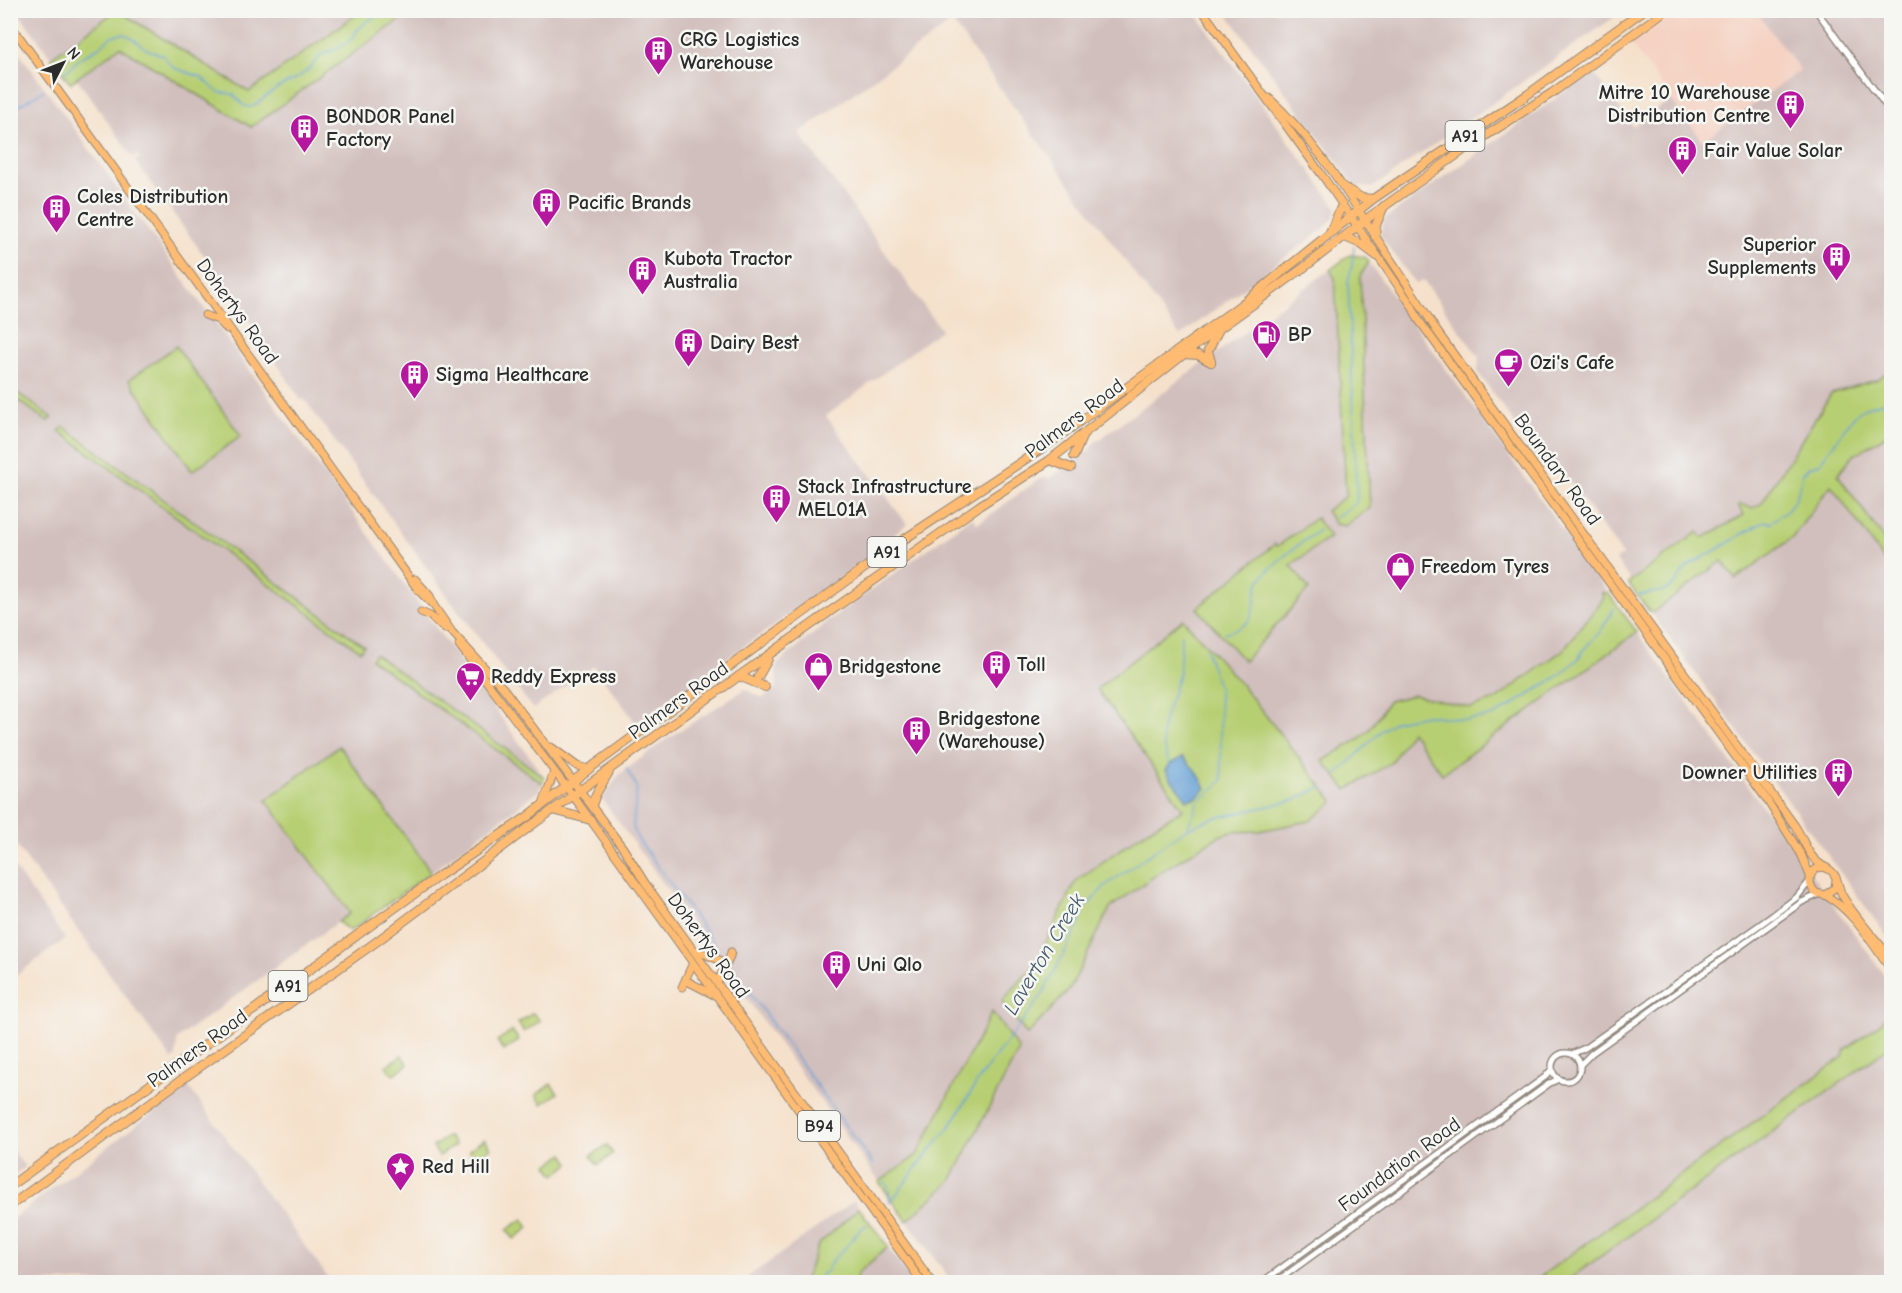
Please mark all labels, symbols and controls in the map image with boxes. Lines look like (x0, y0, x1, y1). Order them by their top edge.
place label: CRG Logistics Warehouse (680, 28, 799, 74)
north arrow (33, 33, 93, 93)
building icon: CRG Logistics Warehouse (643, 34, 675, 76)
text: N (63, 44, 84, 64)
place label: Mitre 10 Warehouse Distribution Centre (1599, 81, 1770, 127)
building icon: Mitre 10 Warehouse Distribution Centre (1775, 88, 1807, 130)
place label: BONDOR Panel Factory (326, 105, 455, 151)
building icon: BONDOR Panel Factory (289, 112, 321, 154)
road number: A91 (1446, 121, 1484, 151)
building icon: Fair Value Solar (1667, 134, 1699, 176)
place label: Fair Value Solar (1704, 139, 1842, 162)
place label: Coles Distribution Centre (77, 185, 228, 231)
building icon: Pacific Brands (531, 186, 563, 228)
place label: Pacific Brands (568, 191, 691, 214)
building icon: Coles Distribution Centre (40, 192, 72, 234)
place label: Superior Supplements (1708, 233, 1816, 279)
building icon: Superior Supplements (1821, 240, 1853, 282)
place label: Kubota Tractor Australia (664, 247, 792, 293)
street label: Dohertys Road (192, 254, 284, 368)
building icon: Kubota Tractor Australia (627, 254, 659, 296)
fuel station icon: BP (1251, 318, 1283, 360)
place label: BP (1288, 323, 1311, 346)
building icon: Dairy Best (673, 326, 705, 368)
place label: Dairy Best (710, 331, 799, 354)
cafe icon: Ozi's Cafe (1493, 346, 1525, 388)
place label: Ozi's Cafe (1530, 351, 1614, 374)
building icon: Sigma Healthcare (399, 358, 431, 400)
place label: Sigma Healthcare (436, 363, 589, 386)
street label: Palmers Road (1020, 374, 1128, 463)
street label: Boundary Road (1510, 409, 1606, 529)
place label: Stack Infrastructure MEL01A (798, 475, 972, 521)
building icon: Stack Infrastructure MEL01A (761, 482, 793, 524)
road number: A91 (868, 537, 906, 567)
shop icon: Freedom Tyres (1384, 550, 1416, 592)
place label: Freedom Tyres (1421, 555, 1549, 578)
building icon: Toll (980, 648, 1012, 690)
shop icon: Bridgestone (802, 650, 834, 692)
place label: Toll (1017, 653, 1046, 676)
place label: Bridgestone (839, 655, 941, 678)
street label: Palmers Road (624, 656, 733, 744)
supermarket icon: Reddy Express (454, 660, 486, 702)
place label: Reddy Express (491, 665, 616, 688)
place label: Bridgestone (Warehouse) (938, 707, 1045, 753)
building icon: Bridgestone (Warehouse) (901, 714, 933, 756)
building icon: Downer Utilities (1822, 756, 1854, 798)
place label: Downer Utilities (1682, 761, 1817, 784)
street label: Dohertys Road (663, 888, 755, 1002)
water label: Laverton Creek (998, 889, 1090, 1019)
building icon: Uni Qlo (820, 948, 852, 990)
place label: Uni Qlo (857, 953, 922, 976)
road number: A91 (268, 971, 308, 1001)
street label: Palmers Road (143, 1004, 252, 1092)
road number: B94 (798, 1111, 840, 1141)
street label: Foundation Road (1334, 1113, 1465, 1216)
place icon: Red Hill (385, 1150, 417, 1192)
place label: Red Hill (422, 1155, 490, 1178)

